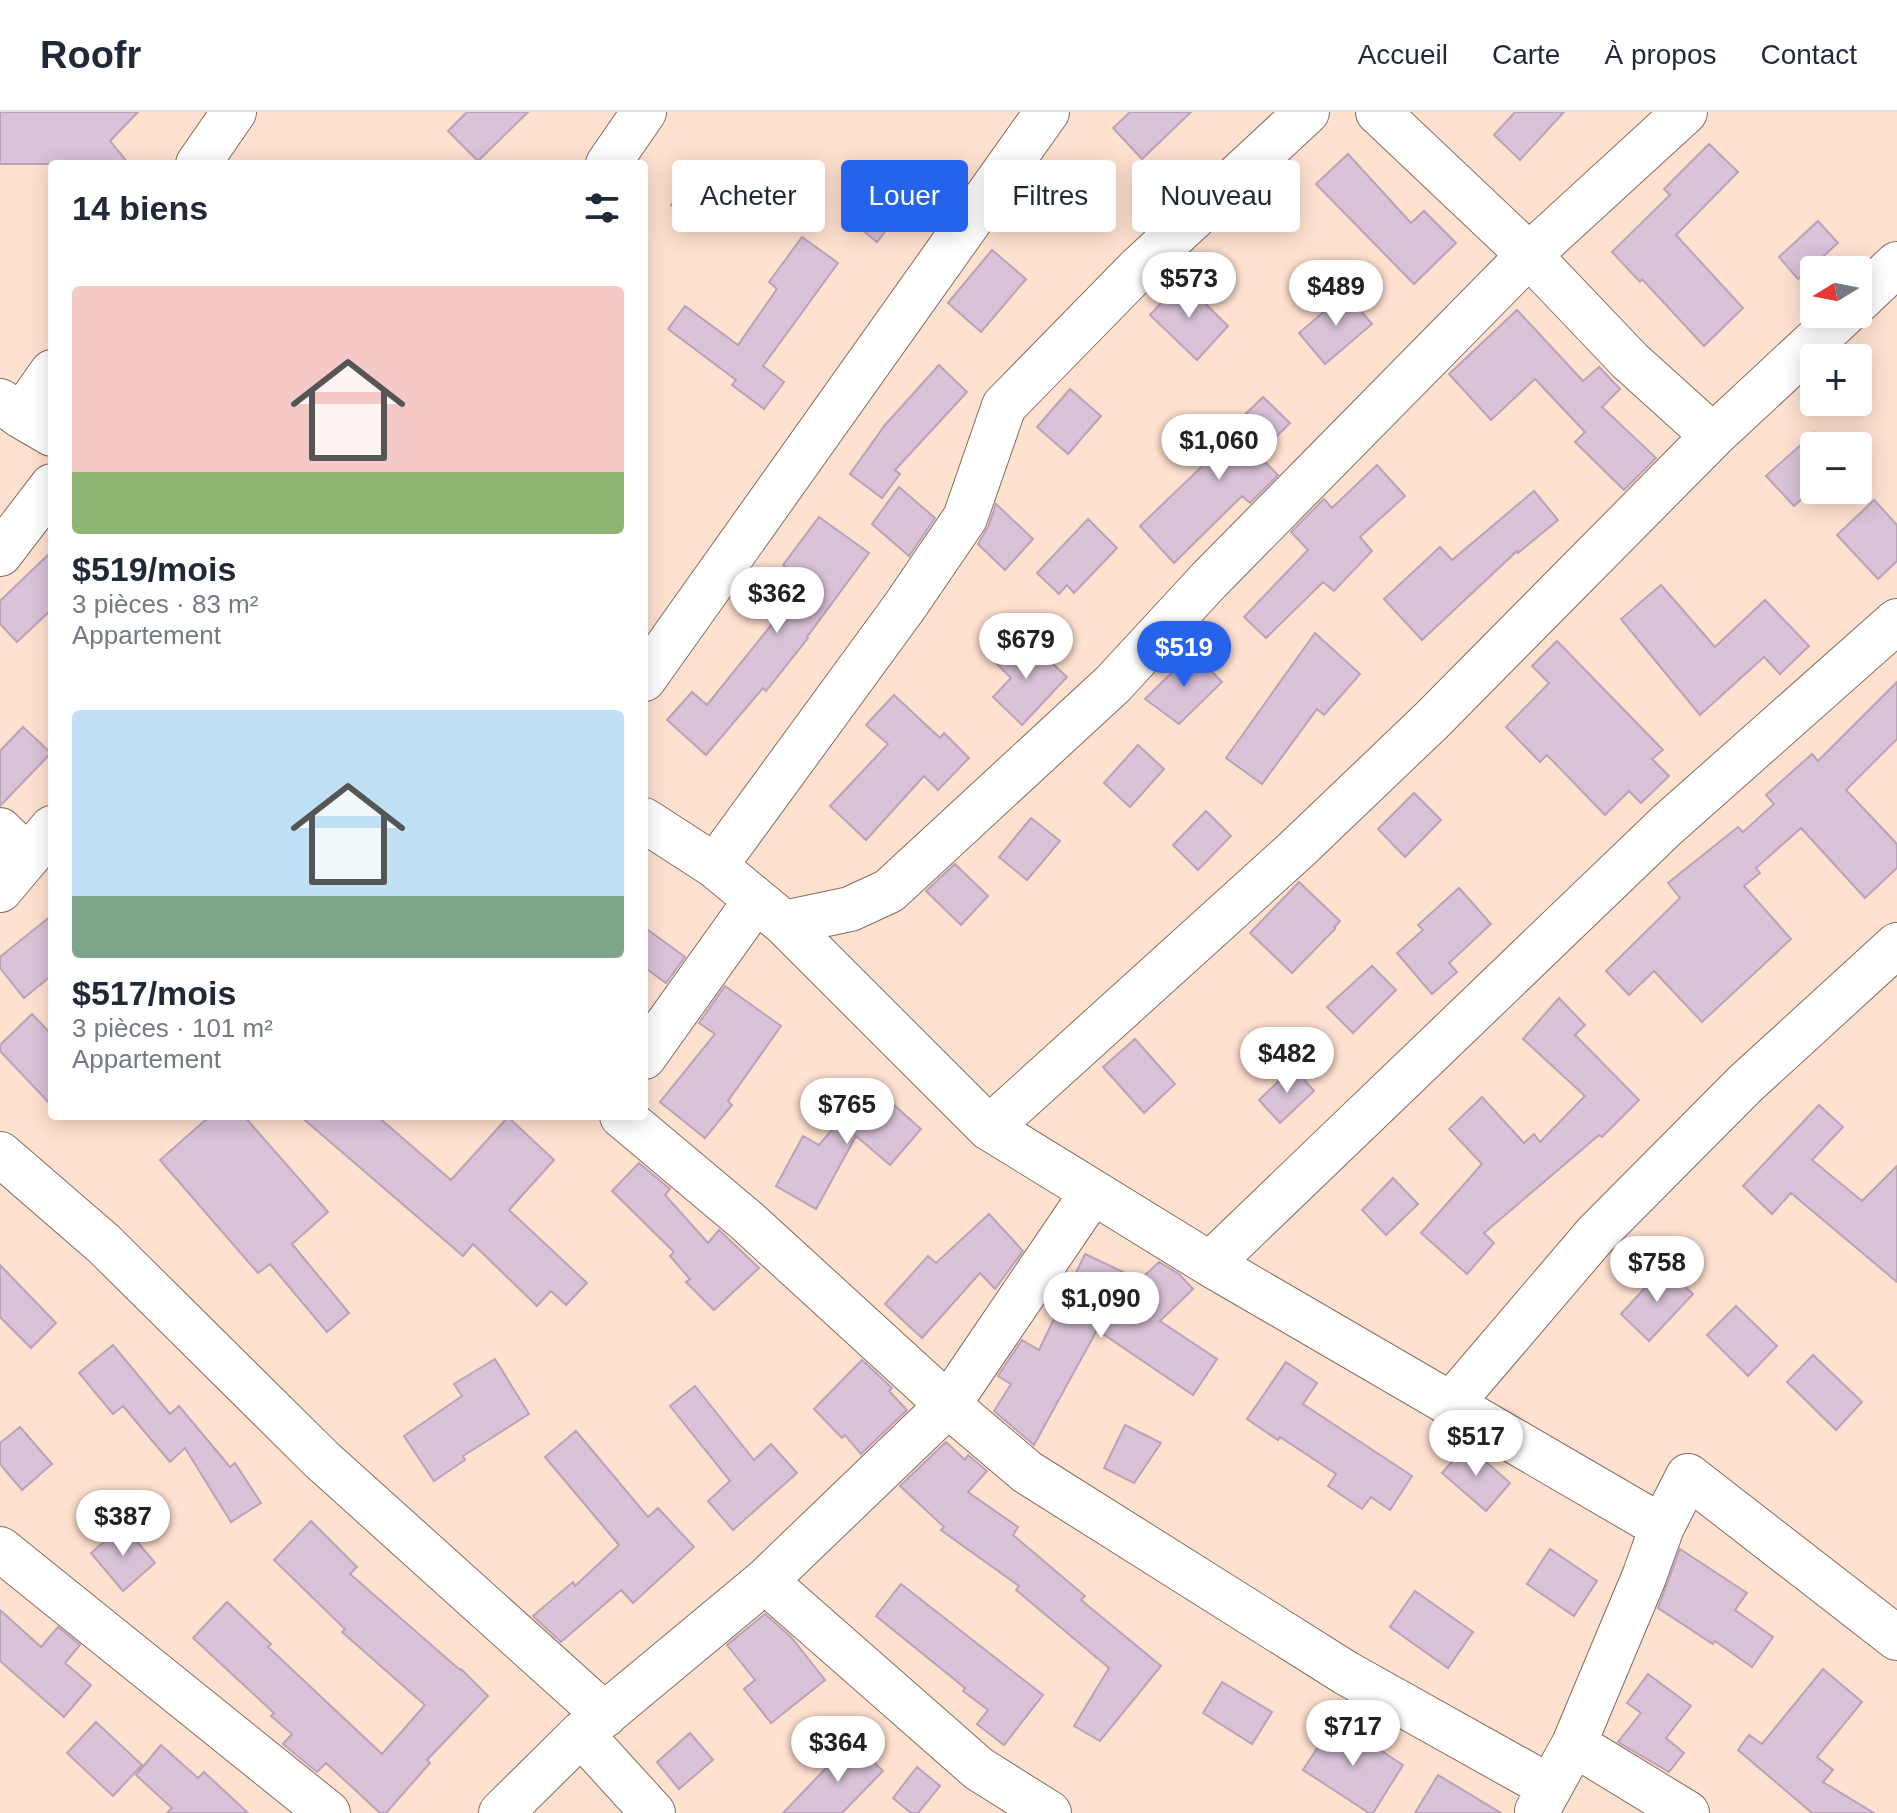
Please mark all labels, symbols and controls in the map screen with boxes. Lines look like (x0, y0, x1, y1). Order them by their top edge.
text: Roofr (40, 34, 141, 76)
text: Accueil (1358, 39, 1448, 70)
text: Carte (1492, 39, 1560, 70)
text: À propos (1604, 39, 1717, 70)
text: Contact (1761, 39, 1857, 70)
chip: Acheter (672, 160, 825, 232)
chip: Louer (841, 160, 968, 232)
chip: Filtres (984, 160, 1116, 232)
chip: Nouveau (1132, 160, 1300, 232)
icon: filters (580, 186, 624, 230)
text: 14 biens (72, 189, 208, 227)
pin: $573 (1142, 252, 1236, 320)
north arrow (1800, 256, 1872, 328)
map controls (1800, 256, 1872, 504)
pin: $489 (1289, 260, 1383, 328)
text: $573 (1160, 263, 1218, 293)
text: $489 (1307, 271, 1365, 301)
icon: home (276, 338, 420, 482)
button: + (1800, 344, 1872, 416)
pin: $1,060 (1154, 414, 1284, 482)
text: $1,060 (1179, 425, 1259, 455)
button: − (1800, 432, 1872, 504)
text: $519/mois (72, 550, 236, 588)
pin: $362 (730, 567, 824, 635)
text: $362 (748, 578, 806, 608)
text: 3 pièces · 83 m² (72, 589, 258, 619)
pin: $679 (979, 613, 1073, 681)
text: Appartement (72, 620, 221, 650)
pin: $519 (1137, 621, 1231, 689)
text: $679 (997, 624, 1055, 654)
text: $519 (1155, 632, 1213, 662)
icon: home (276, 762, 420, 906)
text: $517/mois (72, 974, 236, 1012)
text: 3 pièces · 101 m² (72, 1013, 273, 1043)
pin: $482 (1240, 1027, 1334, 1095)
text: $482 (1258, 1038, 1316, 1068)
text: Appartement (72, 1044, 221, 1074)
pin: $765 (800, 1078, 894, 1146)
text: $765 (818, 1089, 876, 1119)
pin: $758 (1610, 1236, 1704, 1304)
text: $758 (1628, 1247, 1686, 1277)
pin: $1,090 (1036, 1272, 1166, 1340)
text: $1,090 (1061, 1283, 1141, 1313)
pin: $517 (1429, 1410, 1523, 1478)
text: $517 (1447, 1421, 1505, 1451)
pin: $387 (76, 1490, 170, 1558)
text: $387 (94, 1501, 152, 1531)
pin: $717 (1306, 1700, 1400, 1768)
text: $717 (1324, 1711, 1382, 1741)
pin: $364 (791, 1716, 885, 1784)
text: $364 (809, 1727, 867, 1757)

